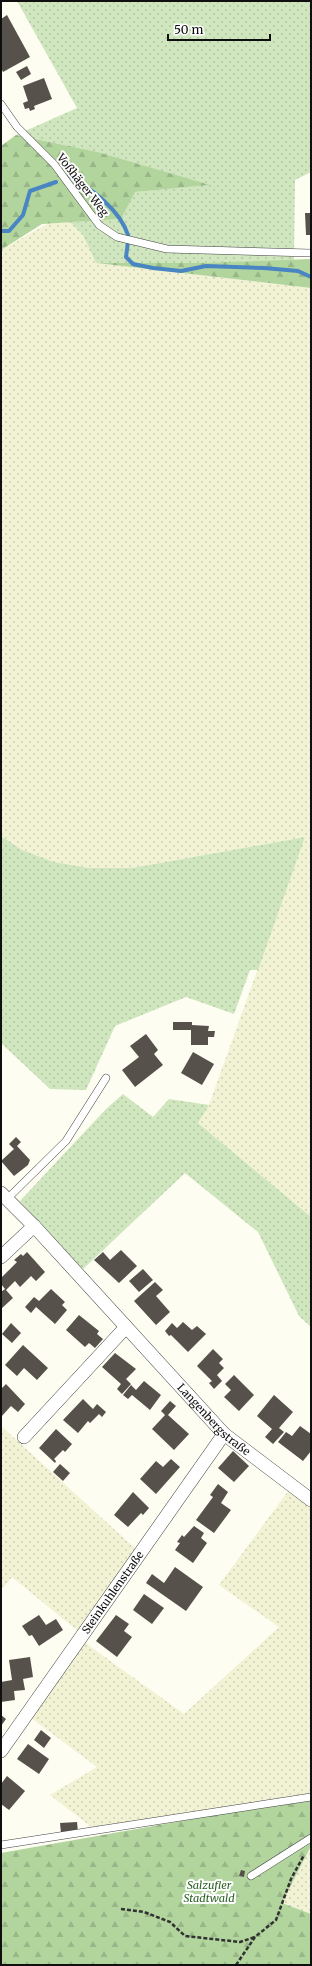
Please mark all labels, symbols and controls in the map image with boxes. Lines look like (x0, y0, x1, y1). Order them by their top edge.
scale bar (168, 16, 270, 42)
text: 50 m (174, 22, 203, 37)
street label: Voßhäger Weg (54, 150, 112, 219)
street label: Langenbergstraße (174, 1381, 253, 1459)
street label: Steinkuhlenstraße (79, 1548, 147, 1637)
park label: Salzufler Stadtwald (183, 1878, 235, 1905)

